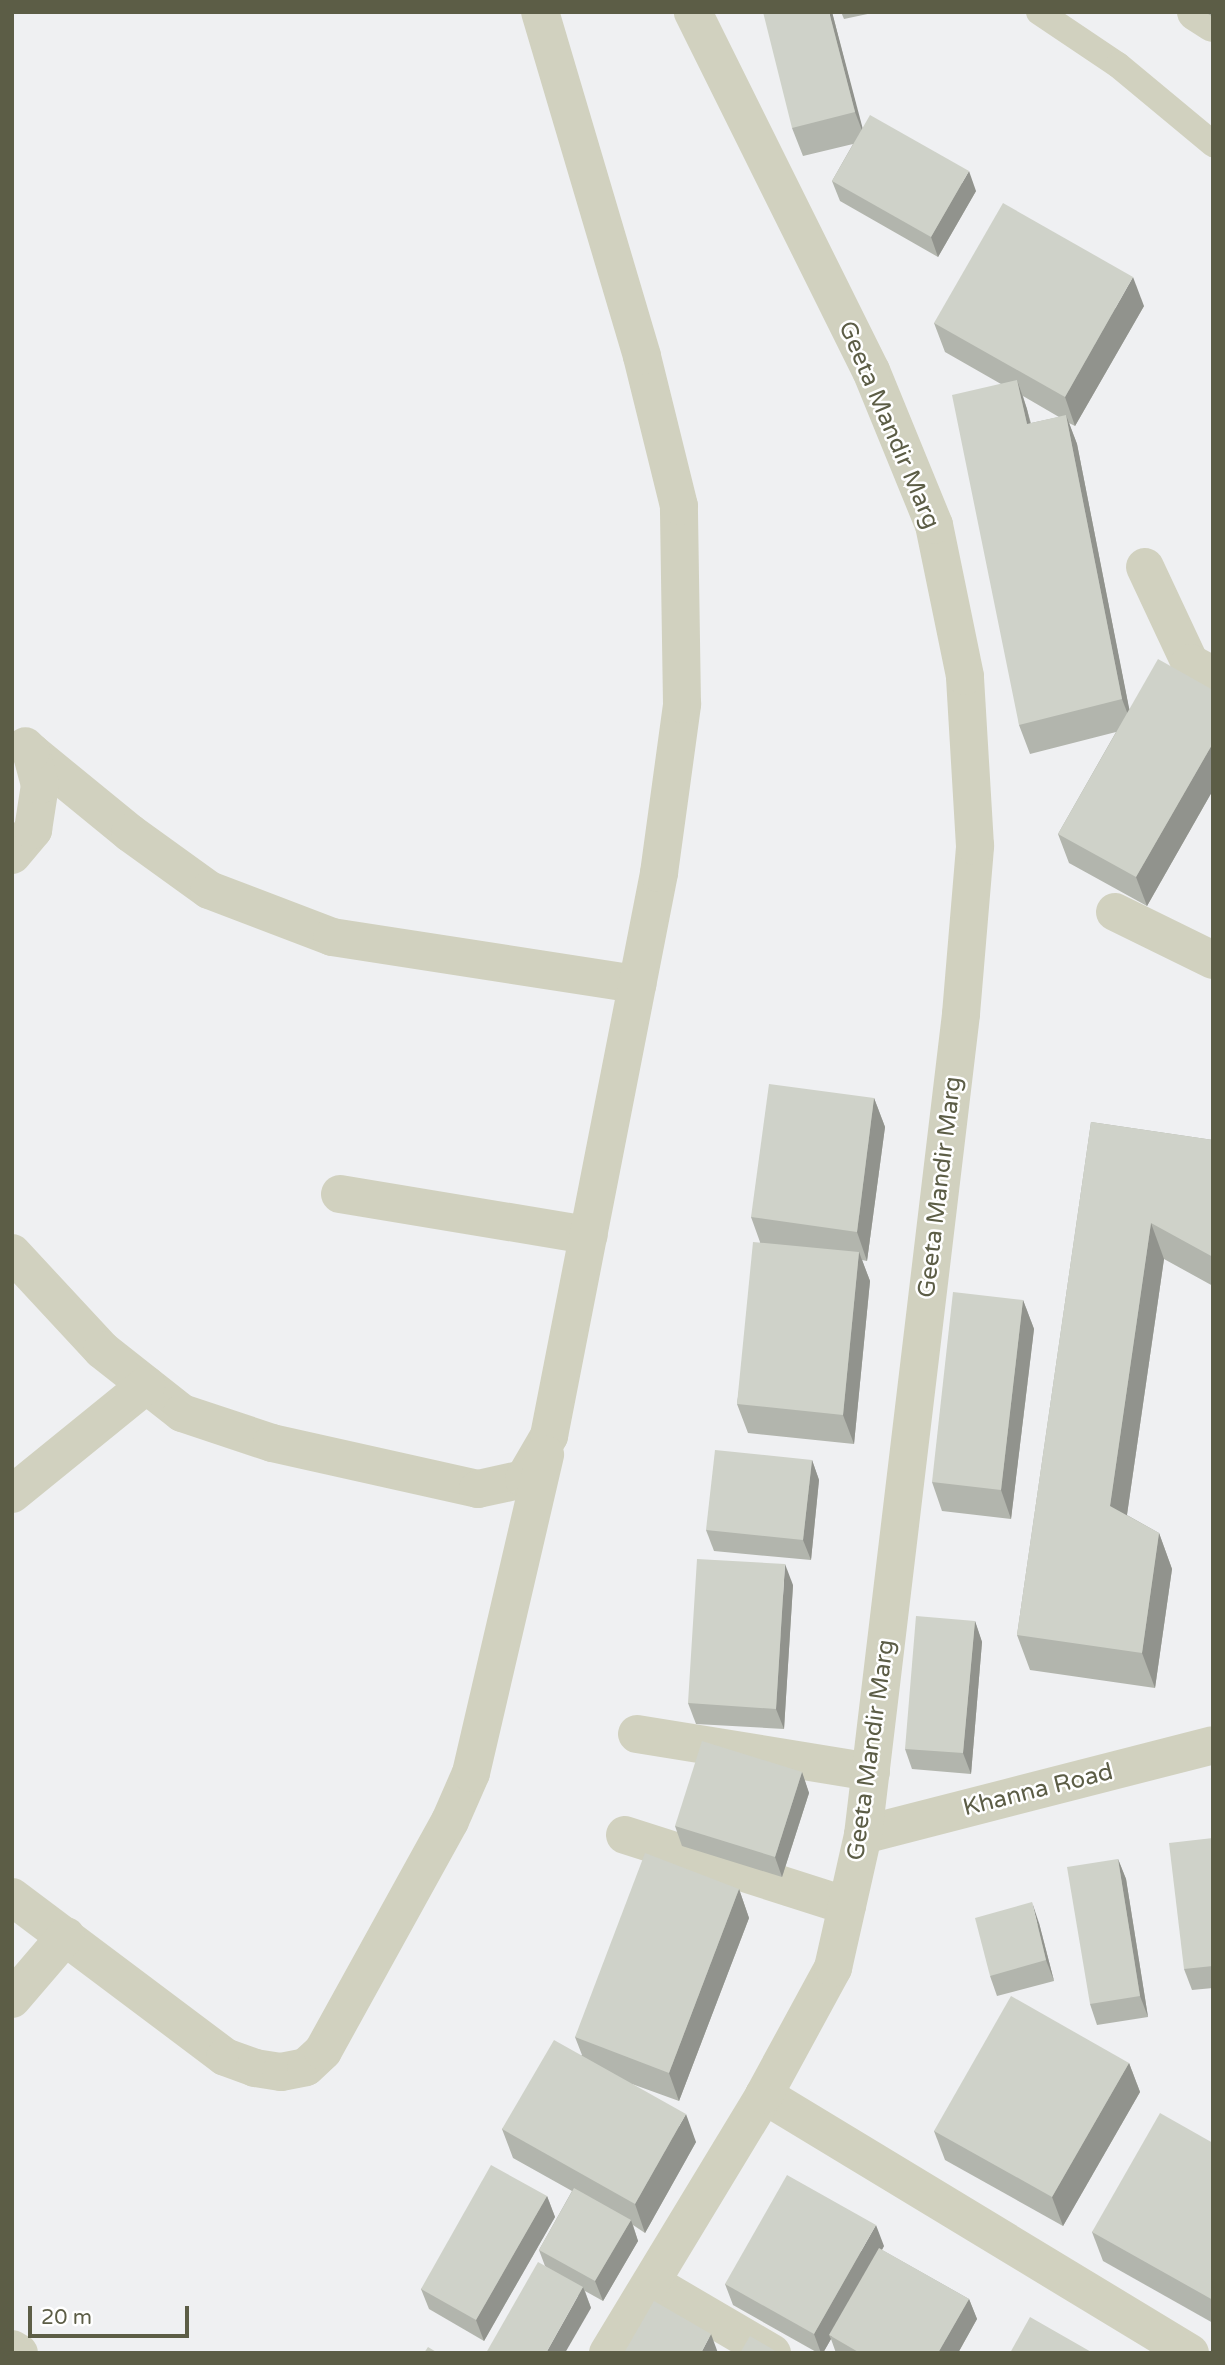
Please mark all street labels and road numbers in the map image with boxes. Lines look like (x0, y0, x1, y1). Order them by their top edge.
street label: Geeta Mandir Marg (832, 317, 946, 533)
street label: Geeta Mandir Marg (912, 1075, 968, 1299)
street label: Geeta Mandir Marg (841, 1638, 901, 1862)
street label: Khanna Road (960, 1757, 1116, 1823)

